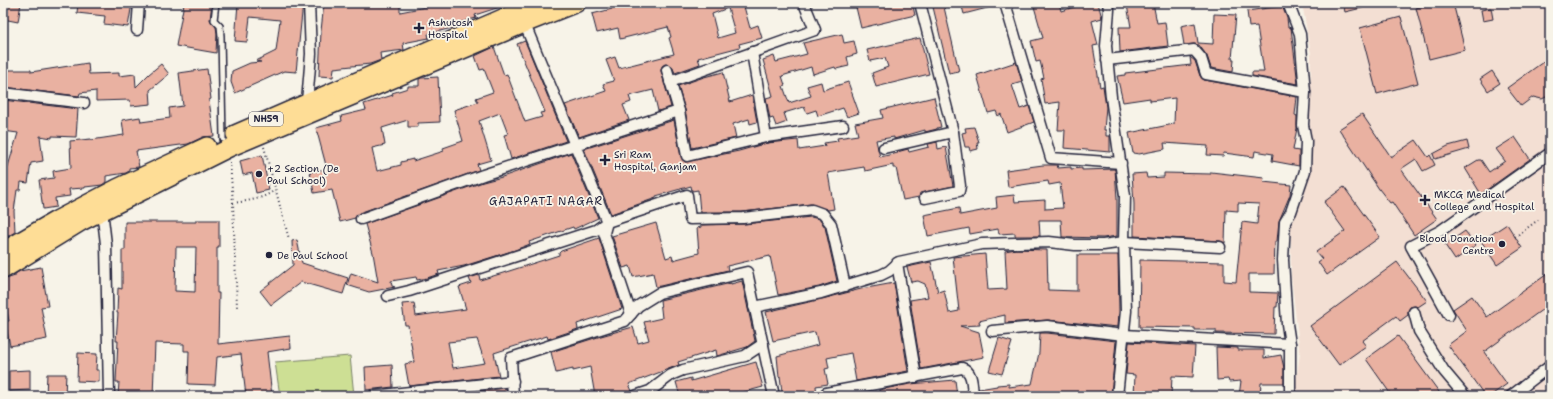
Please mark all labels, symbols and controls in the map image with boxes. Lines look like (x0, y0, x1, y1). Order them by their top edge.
place label: Ashutosh Hospital (428, 16, 473, 41)
marker: Ashutosh Hospital (413, 22, 425, 34)
road number: NH59 (249, 112, 283, 126)
place label: Sri Ram Hospital, Ganjam (614, 148, 697, 173)
marker: Sri Ram Hospital, Ganjam (599, 154, 611, 166)
place label: +2 Section (De Paul School) (267, 162, 339, 187)
marker: +2 Section (De Paul School) (254, 169, 264, 179)
place label: MKCG Medical College and Hospital (1434, 188, 1534, 213)
district label: GAJAPATI NAGAR (489, 194, 603, 209)
marker: MKCG Medical College and Hospital (1419, 194, 1431, 206)
place label: Blood Donation Centre (1419, 232, 1494, 257)
marker: Blood Donation Centre (1497, 239, 1507, 249)
place label: De Paul School (277, 249, 348, 262)
marker: De Paul School (264, 250, 274, 260)

